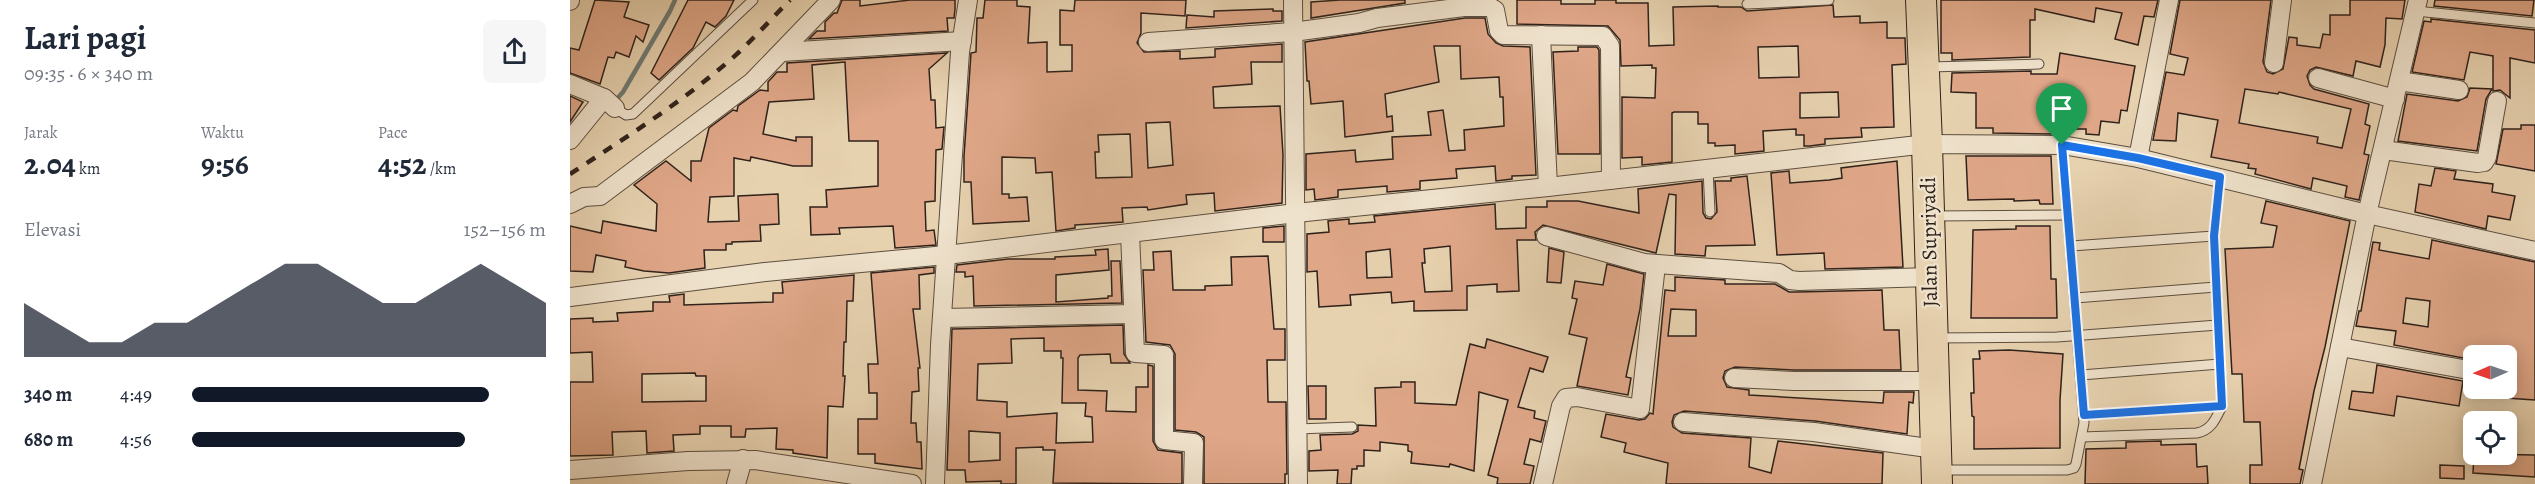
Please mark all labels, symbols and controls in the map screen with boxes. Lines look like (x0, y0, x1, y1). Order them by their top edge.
text: Lari pagi (24, 15, 147, 60)
button: share (483, 20, 546, 83)
text: 09:35 · 6 × 340 m (24, 60, 153, 87)
pin (2036, 83, 2087, 145)
icon: arrive (2045, 92, 2078, 125)
text: Jarak (24, 122, 58, 144)
text: Waktu (201, 122, 244, 144)
text: Pace (378, 122, 408, 144)
text: 2.04 (24, 144, 76, 184)
text: 9:56 (201, 144, 249, 184)
text: 4:52 (378, 144, 427, 184)
text: km (76, 158, 100, 180)
text: /km (427, 158, 456, 180)
street label: Jalan Supriyadi (1914, 177, 1944, 307)
text: Elevasi (24, 216, 81, 243)
text: 152–156 m (464, 216, 546, 243)
north arrow (2463, 345, 2517, 399)
map controls (2463, 345, 2517, 465)
text: 340 m (24, 381, 72, 408)
text: 4:49 (120, 381, 152, 408)
button: locate (2463, 411, 2517, 465)
text: 680 m (24, 426, 73, 453)
text: 4:56 (120, 426, 152, 453)

